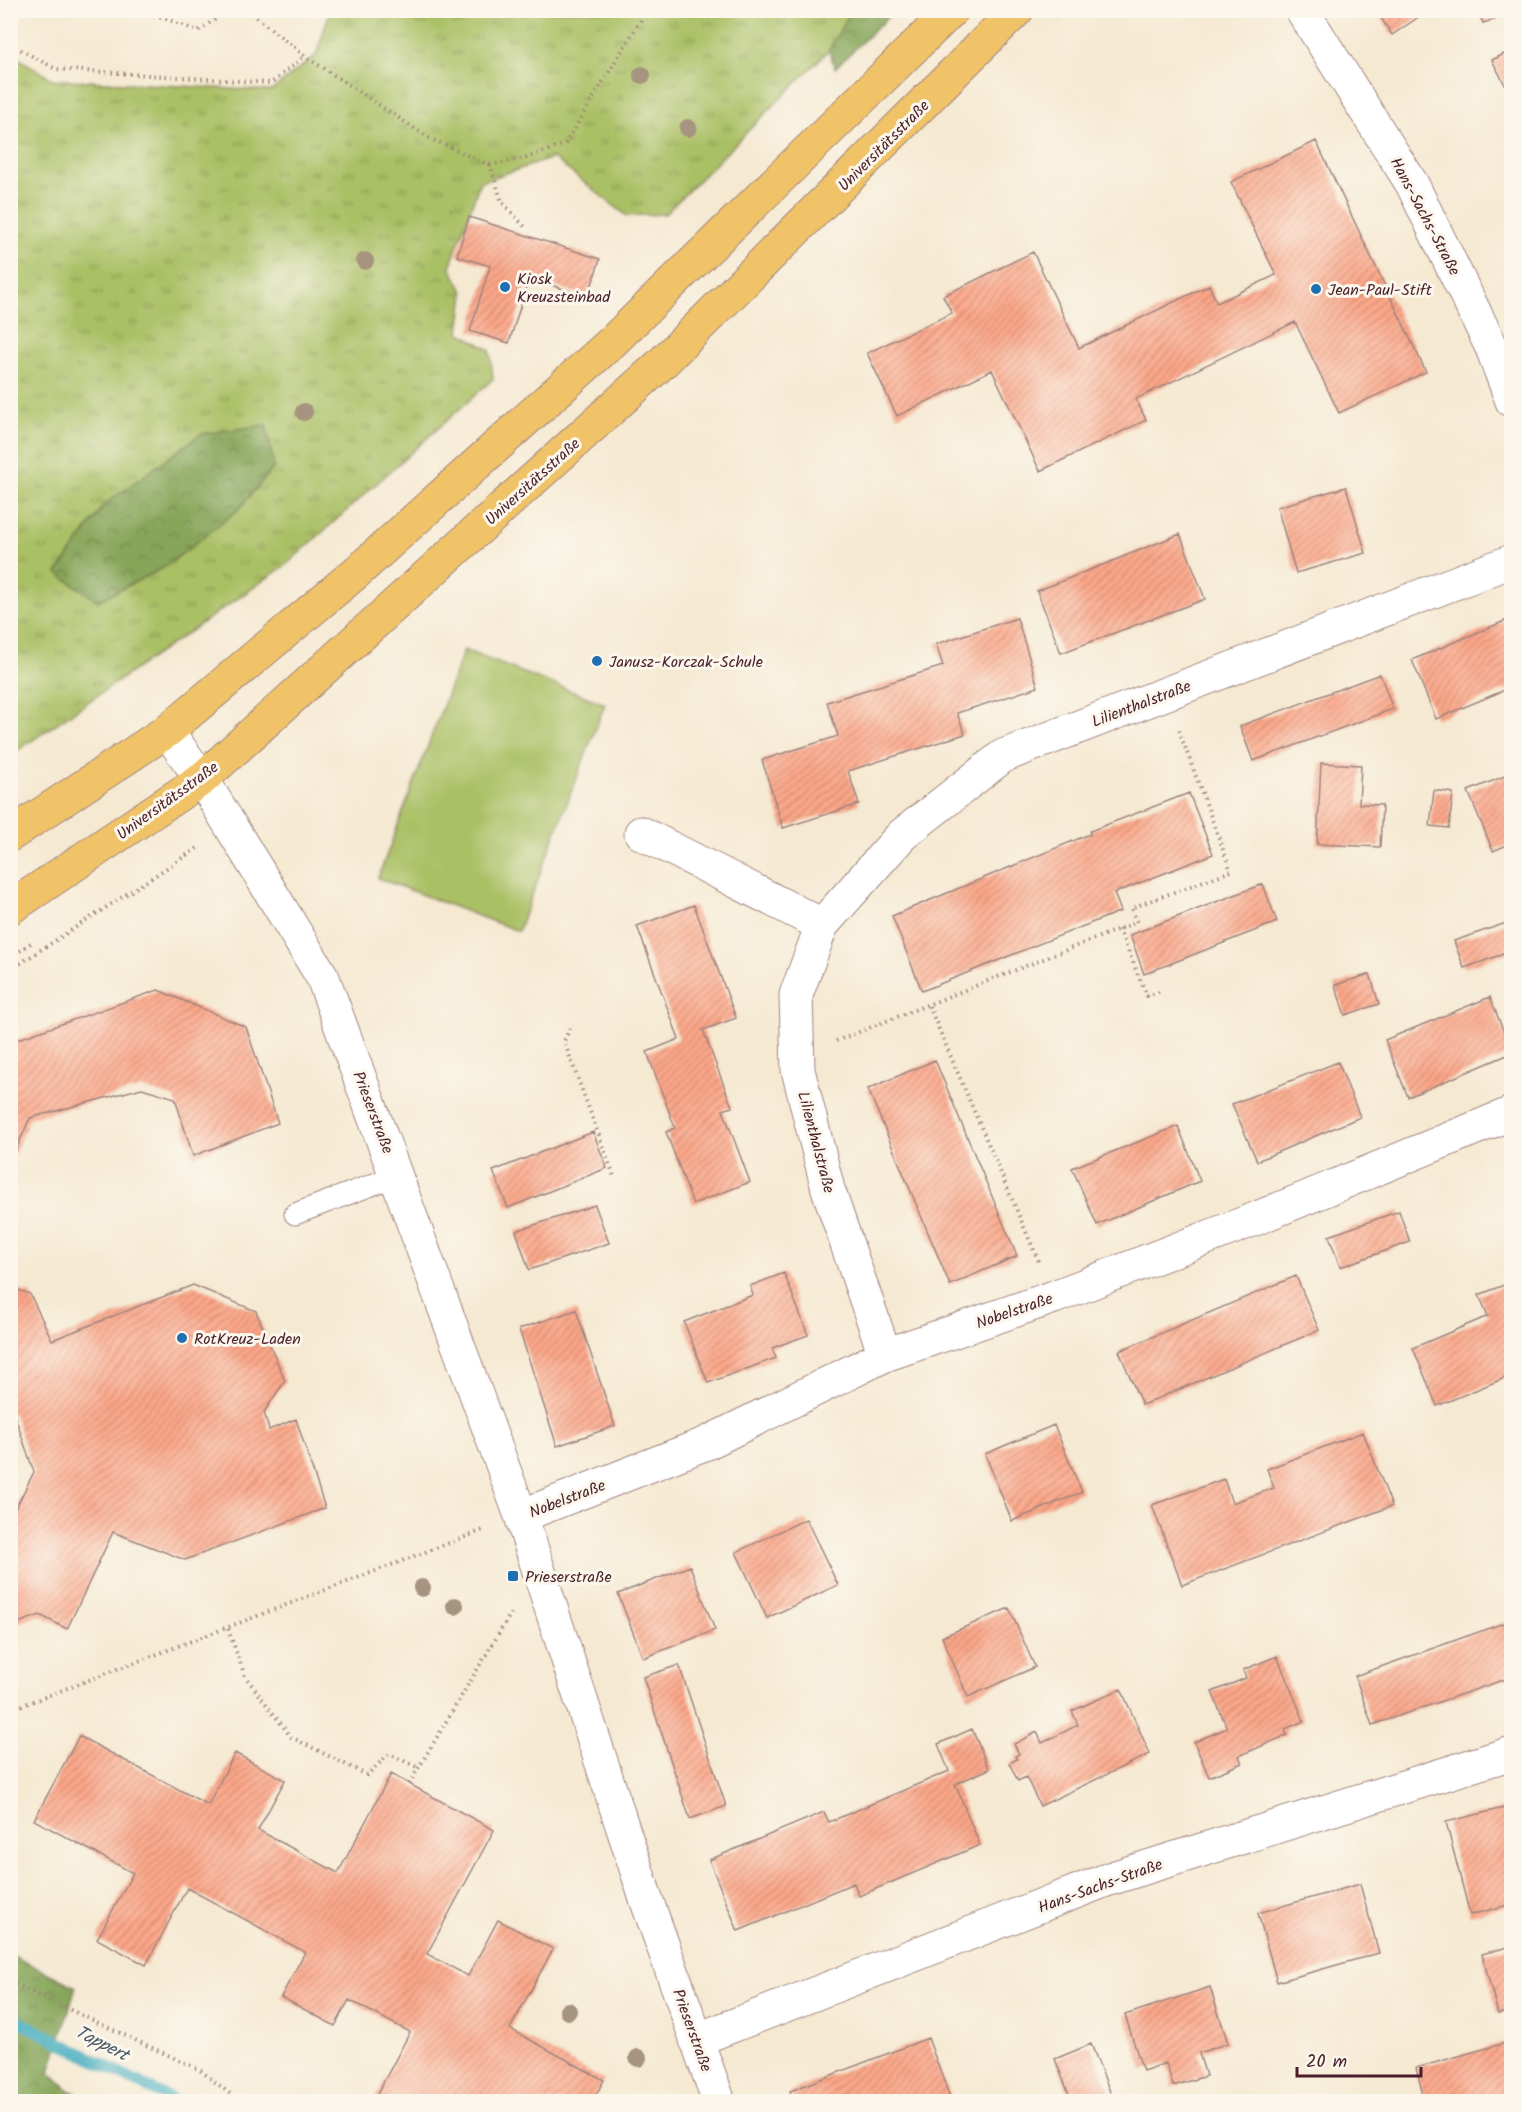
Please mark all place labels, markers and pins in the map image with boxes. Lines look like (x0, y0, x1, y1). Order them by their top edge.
place label: Kiosk Kreuzsteinbad (517, 267, 611, 310)
place label: Jean-Paul-Stift (1328, 278, 1433, 303)
marker: Kiosk Kreuzsteinbad (498, 280, 512, 294)
marker: Jean-Paul-Stift (1309, 282, 1323, 296)
place label: Janusz-Korczak-Schule (609, 650, 763, 675)
marker: Janusz-Korczak-Schule (590, 654, 604, 668)
place label: RotKreuz-Laden (194, 1327, 301, 1352)
marker: RotKreuz-Laden (175, 1331, 189, 1345)
place label: Prieserstraße (525, 1565, 612, 1590)
marker: Prieserstraße (506, 1569, 520, 1583)

